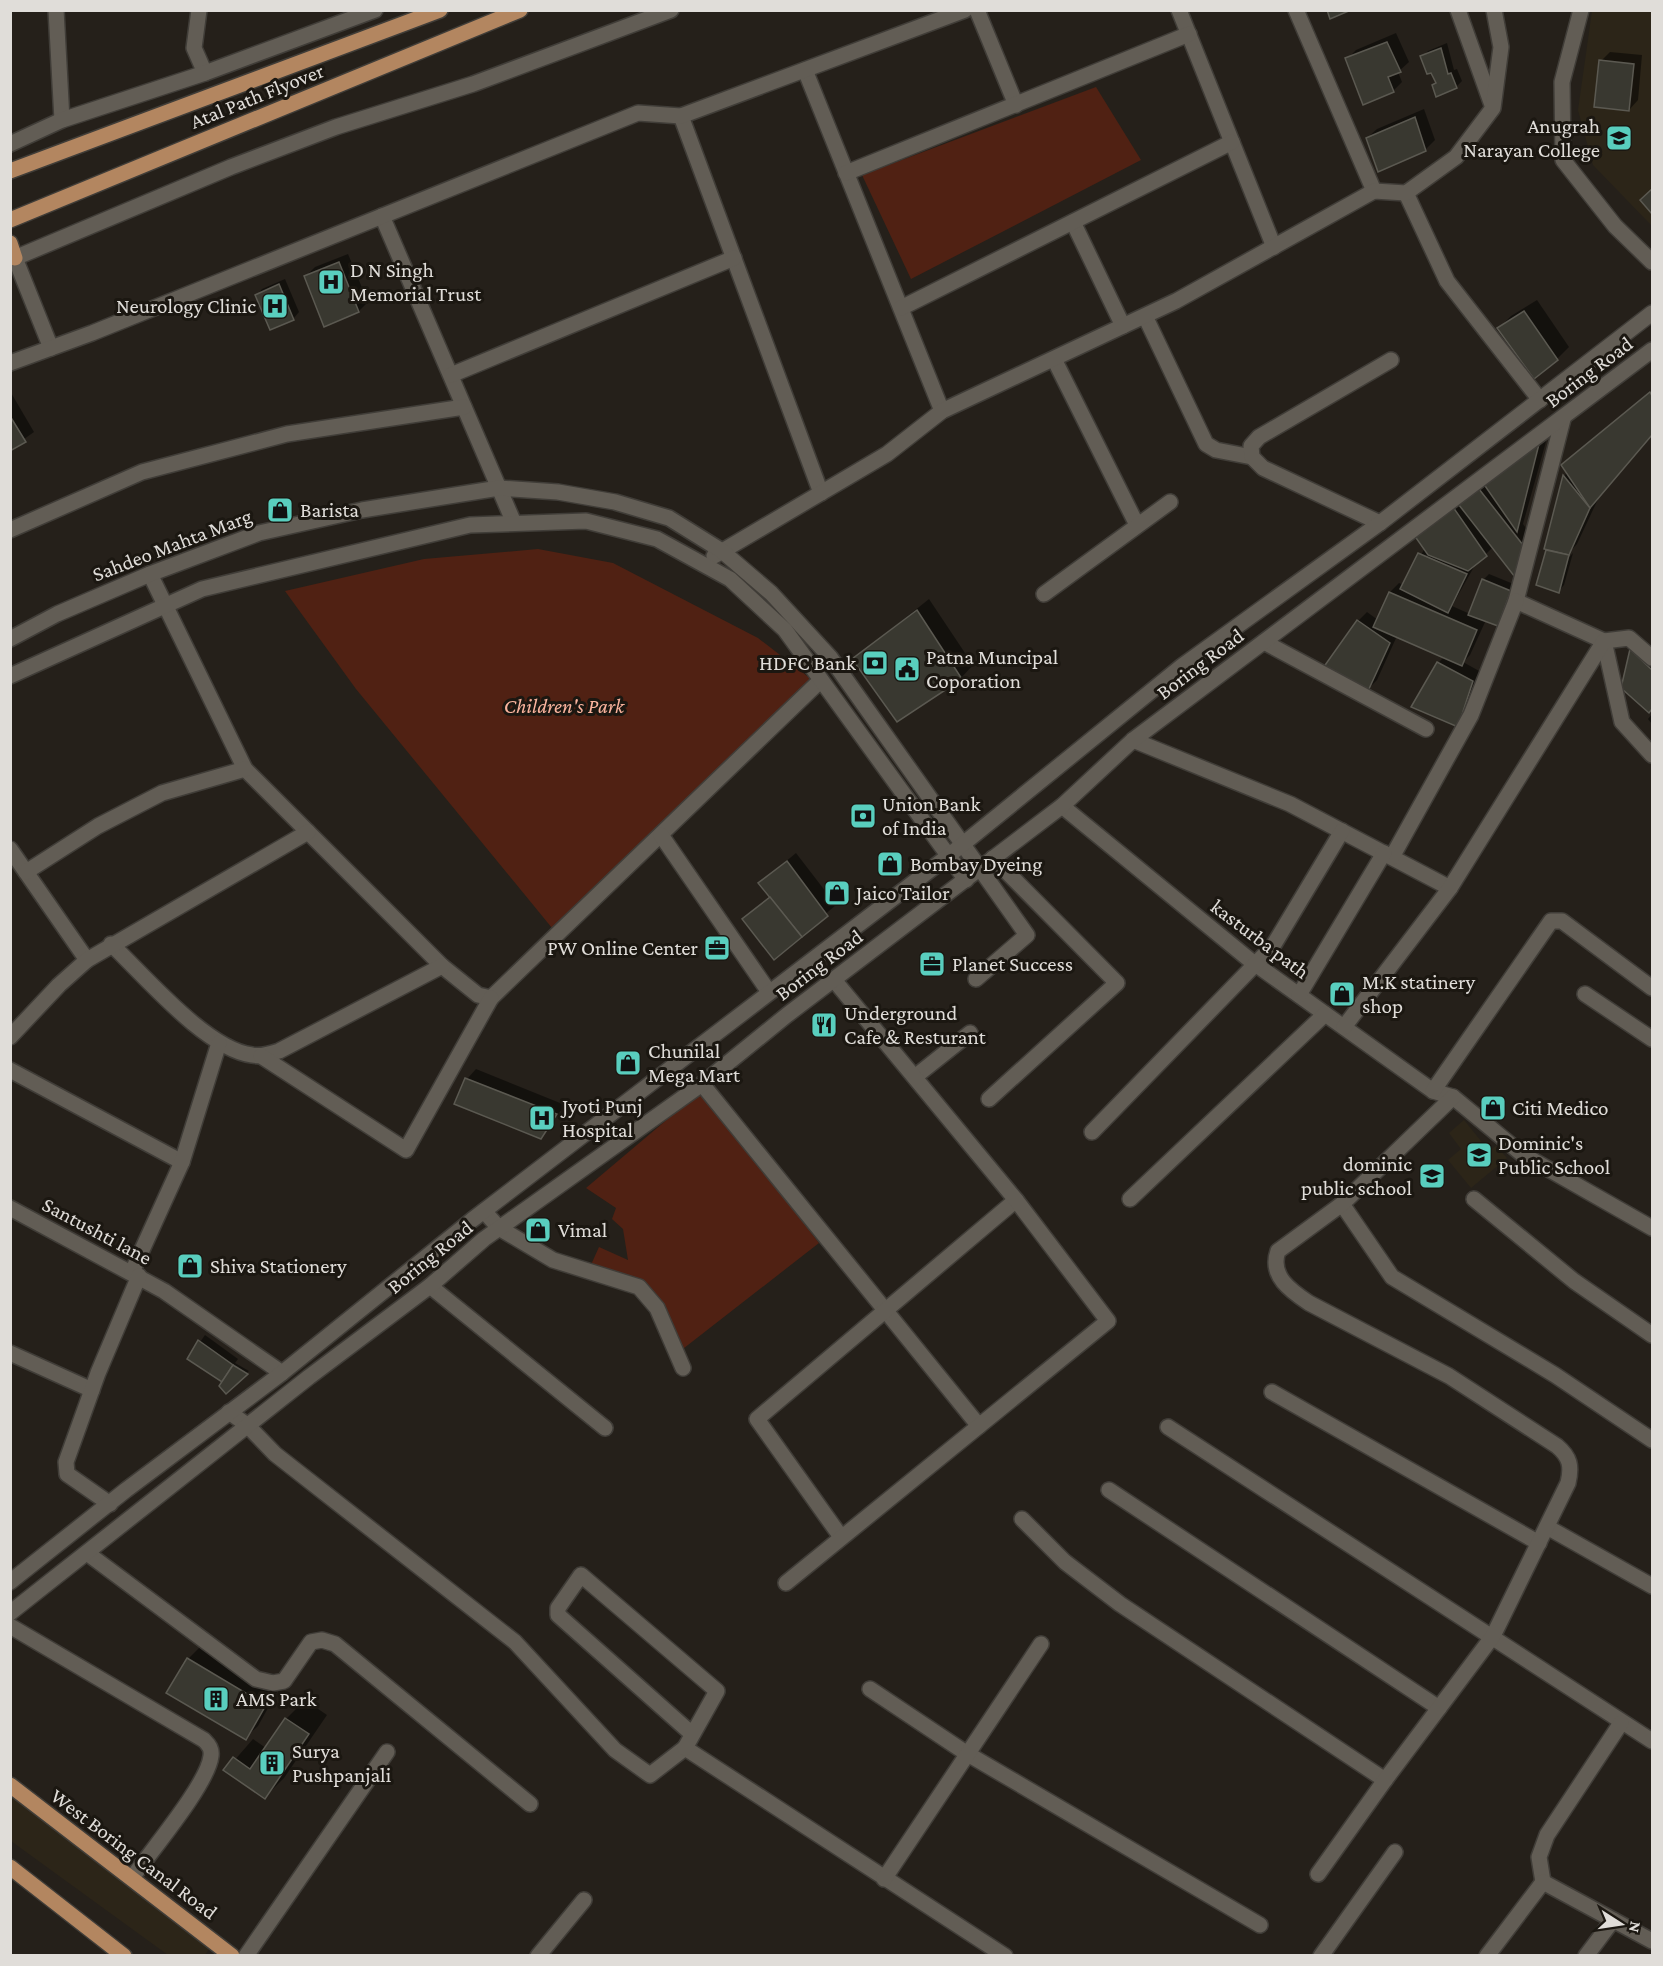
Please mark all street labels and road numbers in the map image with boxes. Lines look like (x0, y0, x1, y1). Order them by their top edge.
street label: Atal Path Flyover (187, 58, 328, 134)
street label: Boring Road (1541, 331, 1637, 413)
street label: Sahdeo Mahta Marg (89, 504, 255, 586)
street label: Boring Road (1152, 623, 1248, 705)
street label: kasturba path (1206, 894, 1314, 984)
street label: Boring Road (771, 924, 867, 1006)
street label: Santushti lane (38, 1192, 156, 1270)
street label: Boring Road (382, 1215, 478, 1299)
street label: West Boring Canal Road (46, 1784, 222, 1924)

